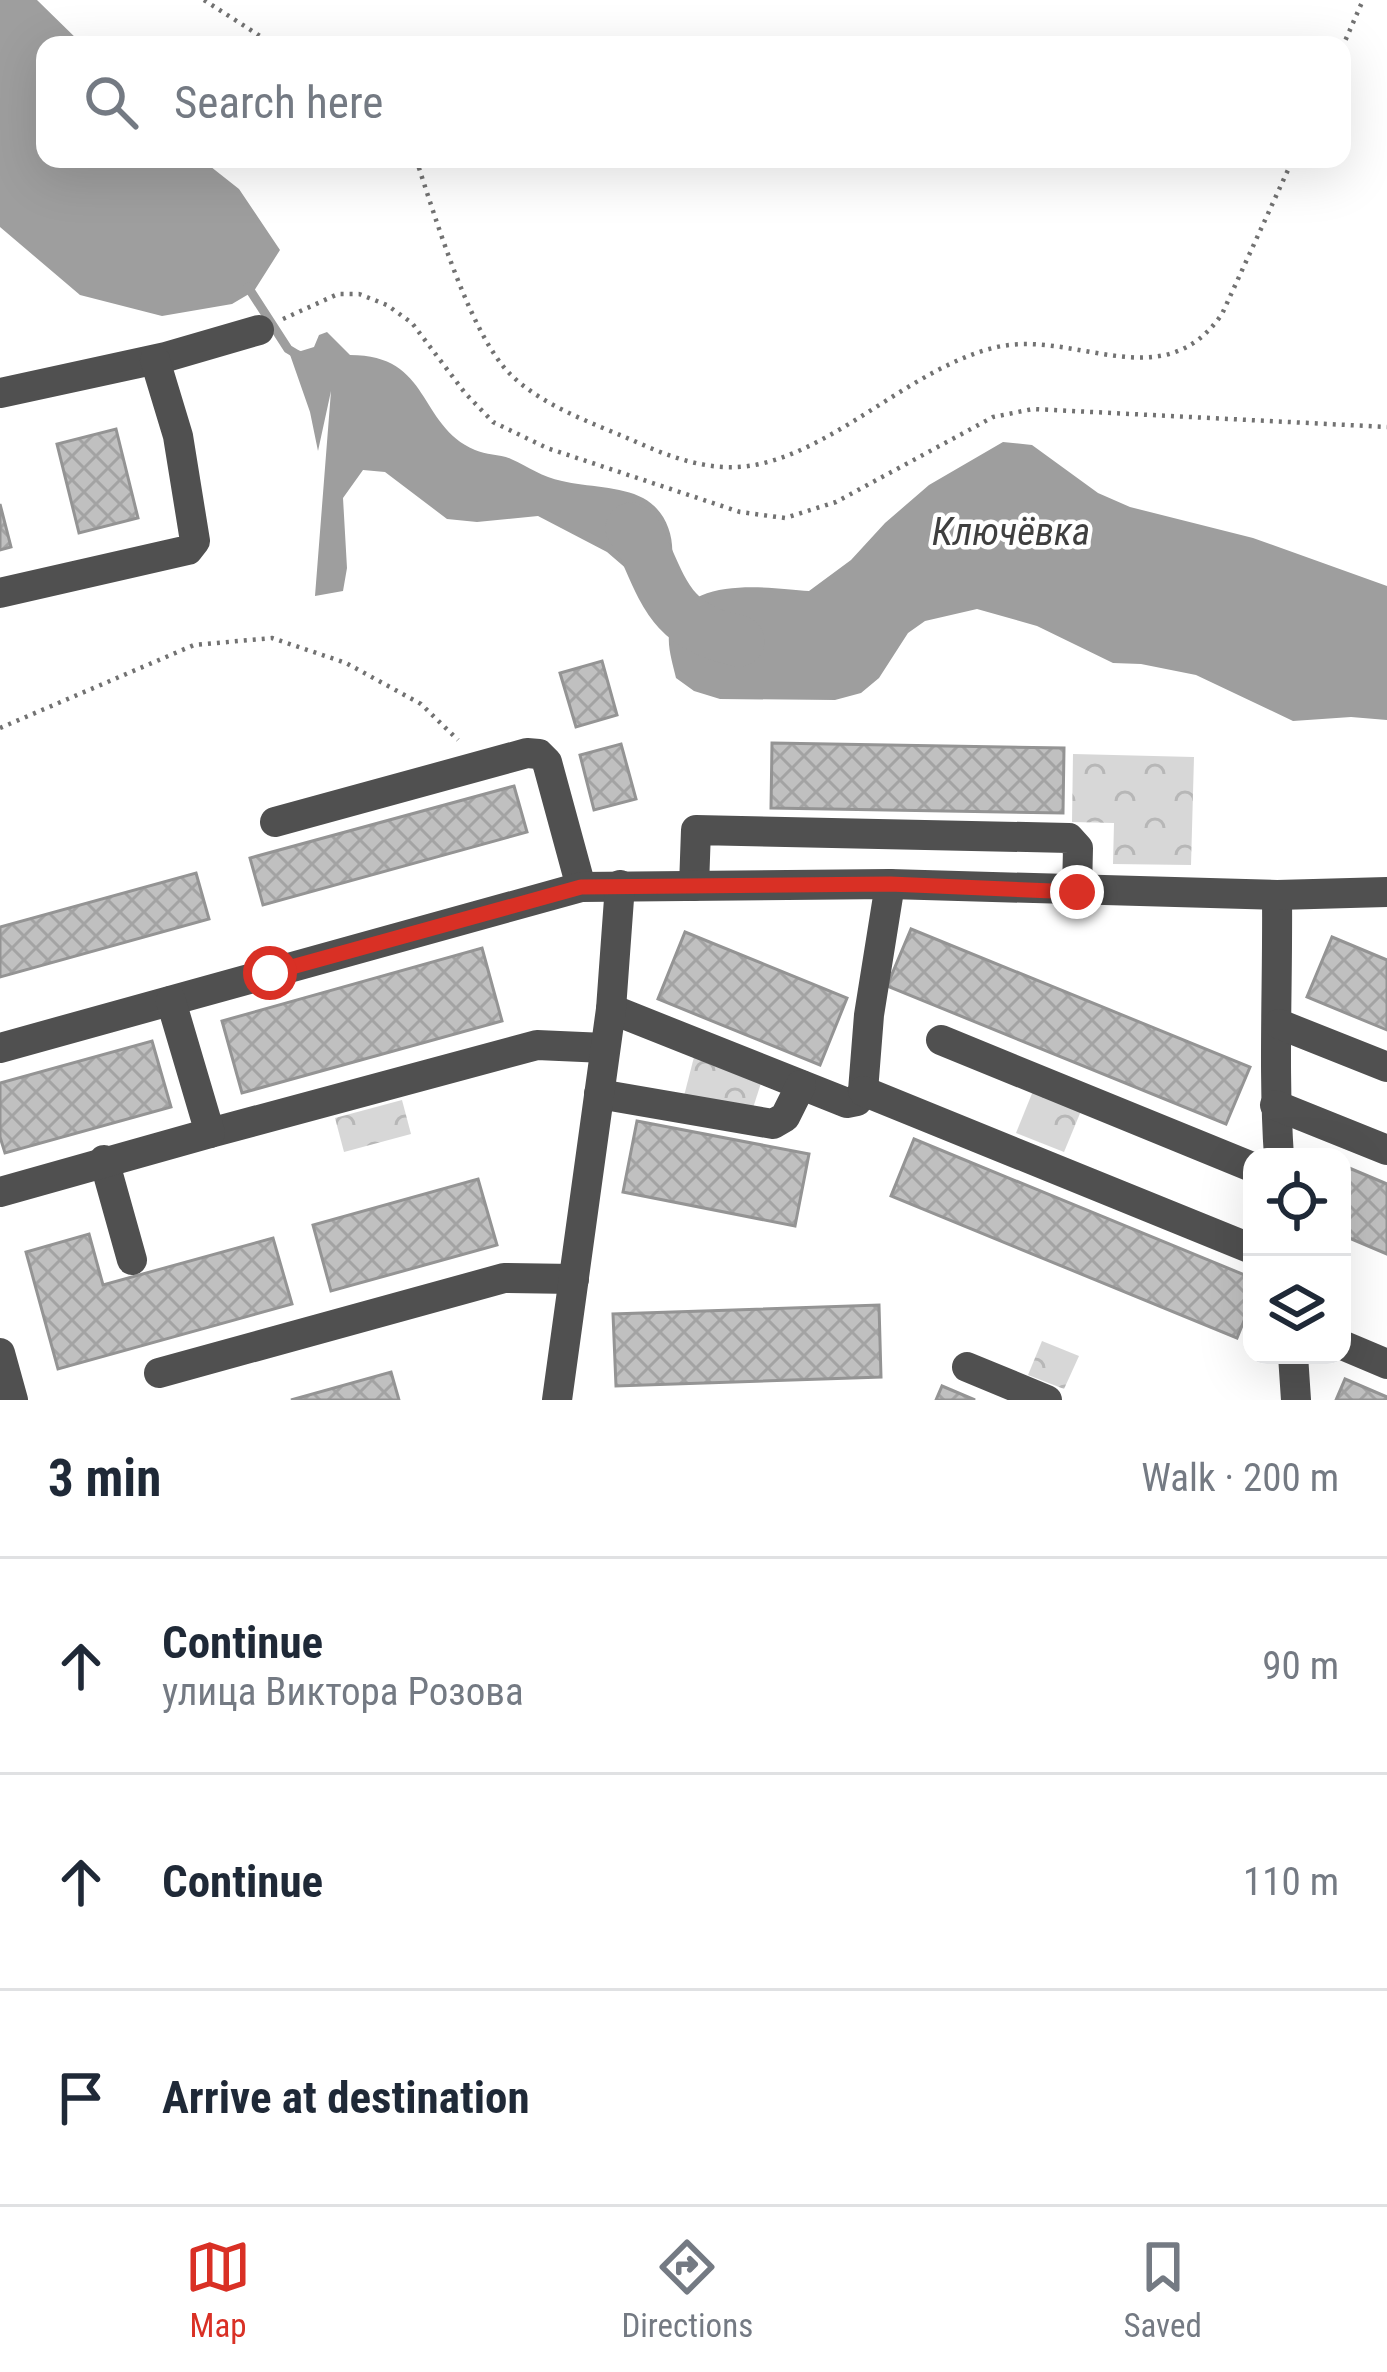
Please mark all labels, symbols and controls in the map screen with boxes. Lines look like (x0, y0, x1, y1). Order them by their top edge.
search box (36, 36, 1351, 168)
icon: search (78, 69, 144, 135)
text: Search here (174, 76, 383, 129)
water label: Ключёвка (932, 509, 1090, 555)
route end (1050, 865, 1104, 919)
route start (243, 946, 297, 1000)
map controls (1243, 1148, 1351, 1364)
button: locate (1243, 1148, 1351, 1256)
button: layers (1243, 1256, 1351, 1364)
text: 3 min (48, 1449, 161, 1508)
text: Walk · 200 m (1141, 1455, 1339, 1501)
text: Continue (162, 1616, 323, 1669)
icon: ahead (48, 1633, 114, 1699)
text: 90 m (1262, 1643, 1339, 1689)
text: улица Виктора Розова (162, 1669, 524, 1715)
icon: ahead (48, 1849, 114, 1915)
text: Continue (162, 1855, 323, 1908)
text: 110 m (1243, 1859, 1339, 1905)
icon: arrive (48, 2065, 114, 2131)
text: Arrive at destination (162, 2071, 530, 2124)
tab: Map (185, 2234, 251, 2345)
tab: Directions (621, 2234, 753, 2345)
tab: Saved (1123, 2234, 1202, 2345)

